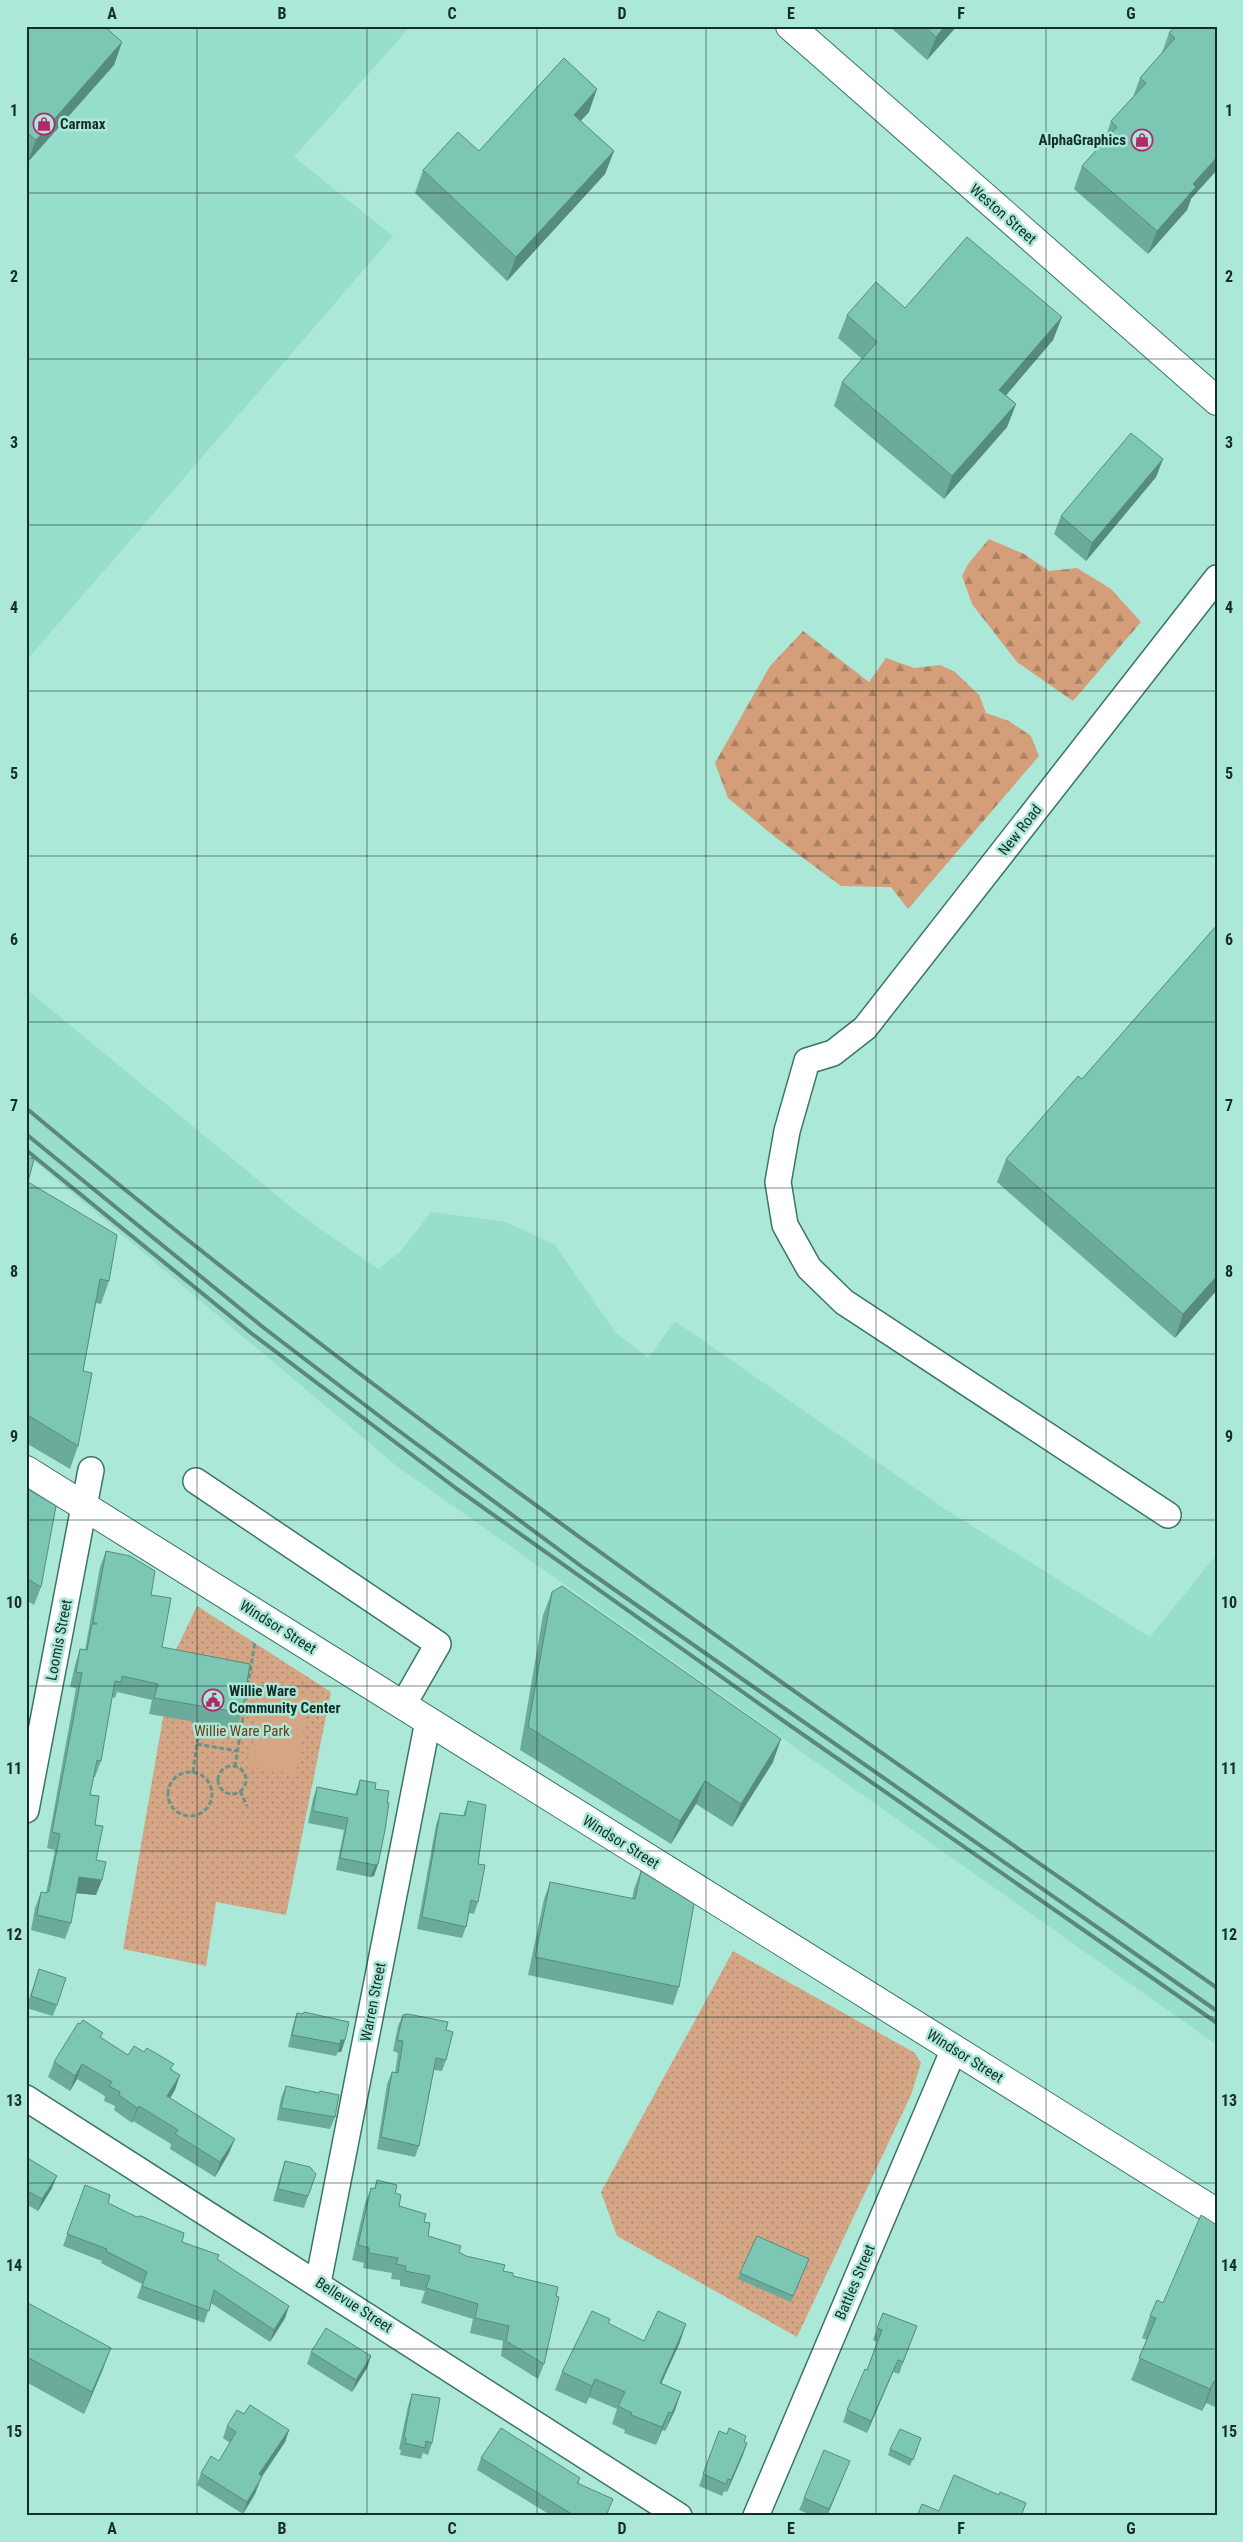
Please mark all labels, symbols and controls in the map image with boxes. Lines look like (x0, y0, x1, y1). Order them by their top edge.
text: A (107, 4, 117, 23)
text: B (278, 4, 287, 23)
text: C (447, 4, 457, 23)
text: D (617, 4, 627, 23)
text: E (787, 4, 795, 23)
text: F (957, 4, 965, 23)
text: G (1126, 4, 1136, 23)
text: 1 (10, 101, 18, 120)
text: 1 (1225, 101, 1233, 120)
shop icon: Carmax (32, 112, 56, 136)
place label: Carmax (60, 115, 106, 133)
shop icon: AlphaGraphics (1130, 128, 1154, 152)
place label: AlphaGraphics (1038, 131, 1126, 149)
street label: Weston Street (966, 180, 1040, 248)
text: 2 (10, 267, 18, 286)
text: 2 (1225, 267, 1233, 286)
text: 3 (10, 433, 18, 452)
text: 3 (1225, 433, 1233, 452)
text: 4 (10, 598, 18, 617)
text: 4 (1225, 598, 1233, 617)
text: 5 (10, 764, 18, 783)
text: 5 (1225, 764, 1233, 783)
street label: New Road (995, 801, 1045, 859)
text: 6 (10, 930, 18, 949)
text: 6 (1225, 930, 1233, 949)
text: 7 (10, 1096, 18, 1115)
text: 7 (1225, 1096, 1233, 1115)
text: 8 (10, 1262, 18, 1281)
text: 8 (1225, 1262, 1233, 1281)
text: 9 (10, 1427, 18, 1446)
text: 9 (1225, 1427, 1233, 1446)
text: 10 (6, 1593, 22, 1612)
text: 10 (1221, 1593, 1237, 1612)
street label: Windsor Street (236, 1596, 320, 1658)
street label: Loomis Street (42, 1598, 76, 1682)
place label: Willie Ware Community Center (229, 1682, 340, 1717)
public building icon: Willie Ware Community Center (201, 1688, 225, 1712)
park label: Willie Ware Park (194, 1722, 290, 1740)
text: 11 (6, 1759, 22, 1778)
text: 11 (1221, 1759, 1237, 1778)
street label: Windsor Street (579, 1811, 663, 1873)
text: 12 (6, 1925, 22, 1944)
text: 12 (1221, 1925, 1237, 1944)
street label: Warren Street (357, 1961, 389, 2043)
street label: Windsor Street (923, 2025, 1007, 2087)
text: 13 (6, 2091, 22, 2110)
text: 13 (1221, 2091, 1237, 2110)
street label: Battles Street (831, 2242, 879, 2322)
text: 14 (6, 2256, 22, 2275)
text: 14 (1221, 2256, 1237, 2275)
street label: Bellevue Street (312, 2273, 396, 2337)
text: 15 (6, 2422, 22, 2441)
text: 15 (1221, 2422, 1237, 2441)
text: A (107, 2519, 117, 2538)
text: B (278, 2519, 287, 2538)
text: C (447, 2519, 457, 2538)
text: D (617, 2519, 627, 2538)
text: E (787, 2519, 795, 2538)
text: F (957, 2519, 965, 2538)
text: G (1126, 2519, 1136, 2538)

